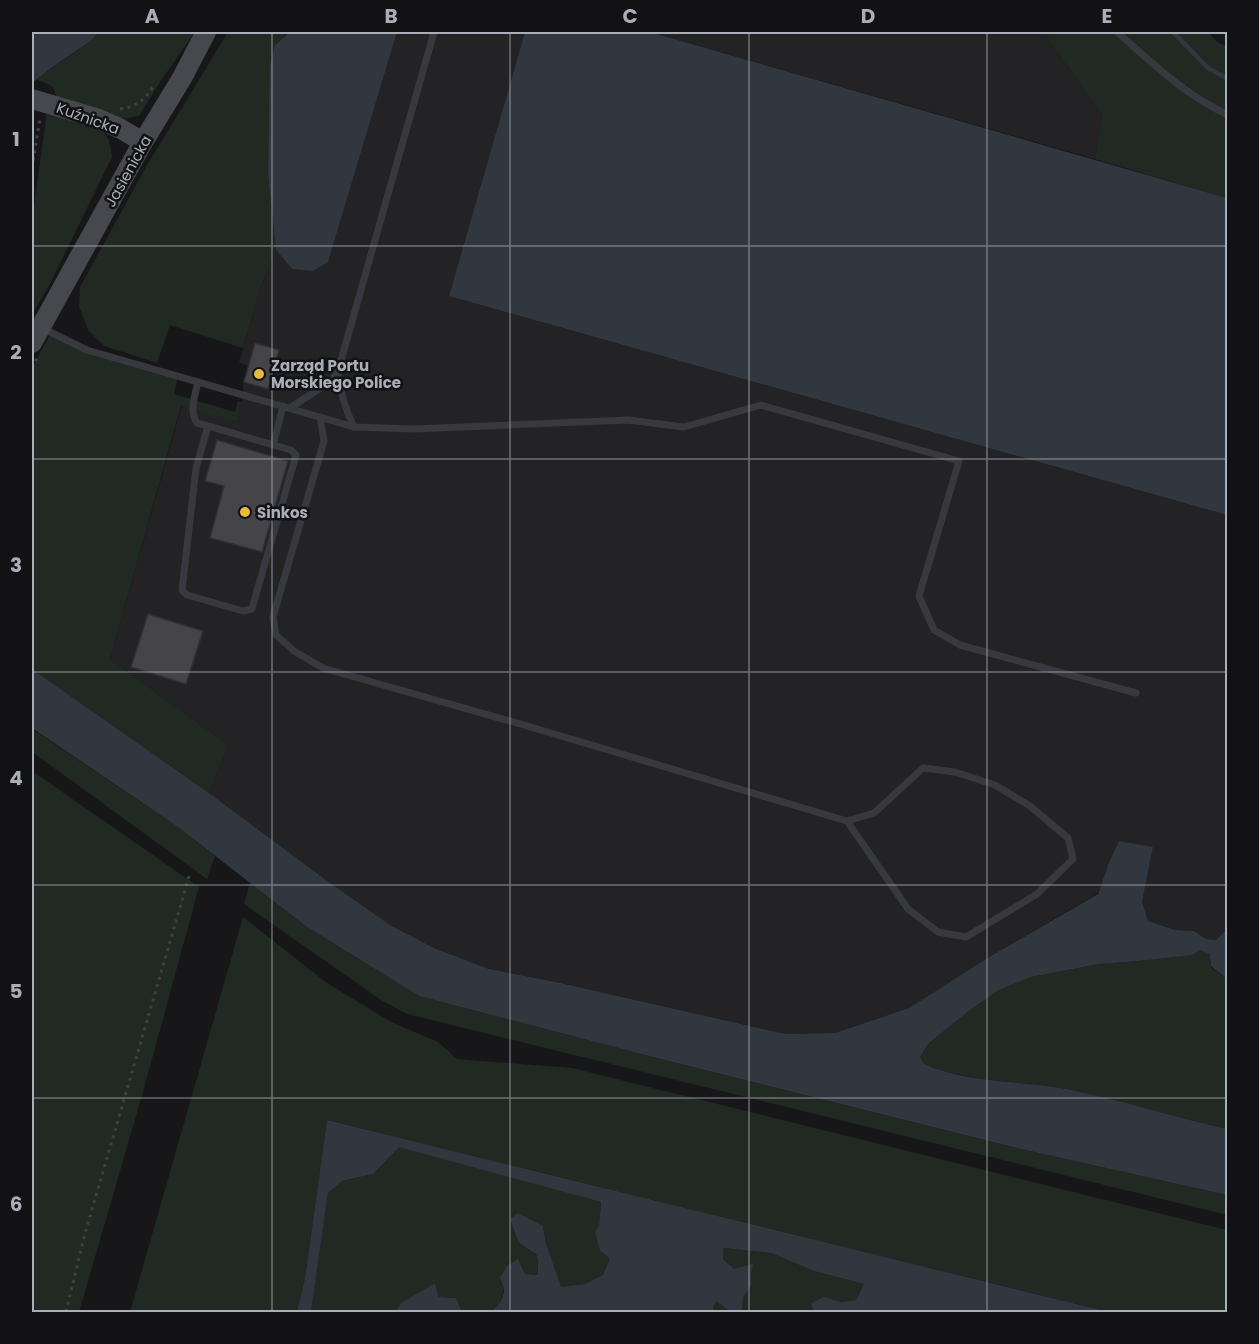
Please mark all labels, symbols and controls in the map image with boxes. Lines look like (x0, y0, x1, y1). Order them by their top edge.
text: A (145, 2, 160, 30)
text: B (384, 2, 398, 30)
text: C (622, 2, 638, 30)
text: D (861, 2, 875, 30)
text: E (1102, 2, 1112, 30)
street label: Kuźnicka (54, 97, 122, 139)
text: 1 (12, 125, 20, 153)
street label: Jasienicka (100, 131, 156, 211)
text: 2 (10, 338, 22, 366)
place label: Zarząd Portu Morskiego Police (271, 355, 401, 393)
marker: Zarząd Portu Morskiego Police (252, 367, 266, 381)
place label: Sinkos (257, 502, 308, 523)
marker: Sinkos (238, 505, 252, 519)
text: 3 (10, 551, 22, 579)
text: 4 (9, 764, 23, 792)
text: 5 (10, 977, 23, 1005)
text: 6 (10, 1190, 22, 1218)

